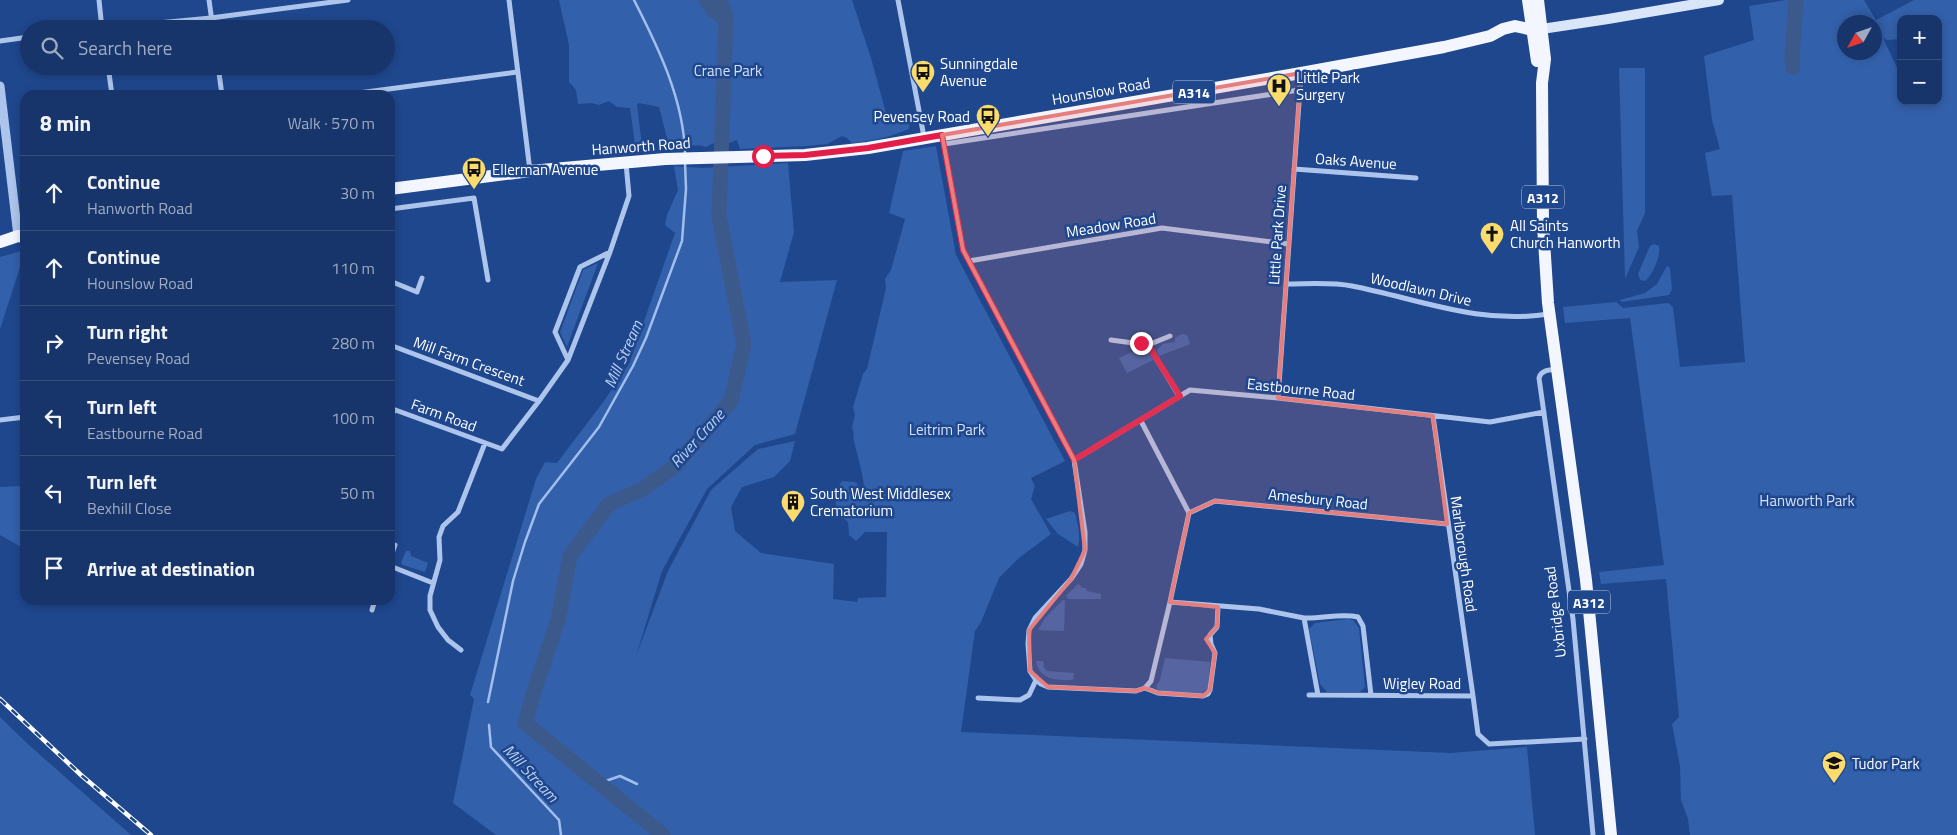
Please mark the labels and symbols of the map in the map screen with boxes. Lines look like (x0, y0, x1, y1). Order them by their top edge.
north arrow (1837, 15, 1882, 60)
place label: Sunningdale Avenue (940, 52, 1018, 92)
park label: Crane Park (694, 59, 762, 82)
bus stop icon: Sunningdale Avenue (910, 59, 936, 93)
place label: Little Park Surgery (1296, 66, 1360, 106)
street label: Hounslow Road (1050, 71, 1152, 111)
hospital icon: Little Park Surgery (1266, 73, 1292, 107)
road number: A314 (1173, 80, 1215, 104)
bus stop icon: Pevensey Road (975, 103, 1001, 137)
place label: Pevensey Road (874, 105, 970, 128)
street label: Hanworth Road (591, 131, 691, 161)
route start (752, 145, 775, 168)
street label: Oaks Avenue (1314, 147, 1398, 175)
bus stop icon: Ellerman Avenue (461, 156, 487, 190)
place label: Ellerman Avenue (492, 158, 598, 181)
street label: Little Park Drive (1262, 184, 1292, 286)
road number: A312 (1522, 186, 1564, 208)
street label: Meadow Road (1064, 207, 1158, 243)
place label: All Saints Church Hanworth (1510, 214, 1621, 254)
church icon: All Saints Church Hanworth (1479, 221, 1505, 255)
street label: Woodlawn Drive (1368, 266, 1474, 312)
water label: Mill Stream (597, 316, 649, 392)
street label: Mill Farm Crescent (410, 330, 529, 392)
route end (1130, 332, 1153, 355)
street label: Eastbourne Road (1246, 372, 1356, 406)
street label: Farm Road (408, 392, 480, 438)
water label: River Crane (664, 402, 731, 473)
park label: Leitrim Park (909, 418, 985, 441)
place label: South West Middlesex Crematorium (810, 482, 951, 522)
street label: Amesbury Road (1267, 482, 1369, 516)
building icon: South West Middlesex Crematorium (780, 489, 806, 523)
park label: Hanworth Park (1759, 489, 1855, 512)
street label: Marlborough Road (1444, 494, 1484, 614)
street label: Uxbridge Road (1538, 565, 1572, 659)
road number: A312 (1568, 590, 1610, 614)
street label: Wigley Road (1383, 672, 1461, 695)
water label: Mill Stream (498, 739, 565, 808)
school or university icon: Tudor Park (1821, 750, 1847, 784)
place label: Tudor Park (1852, 752, 1920, 775)

